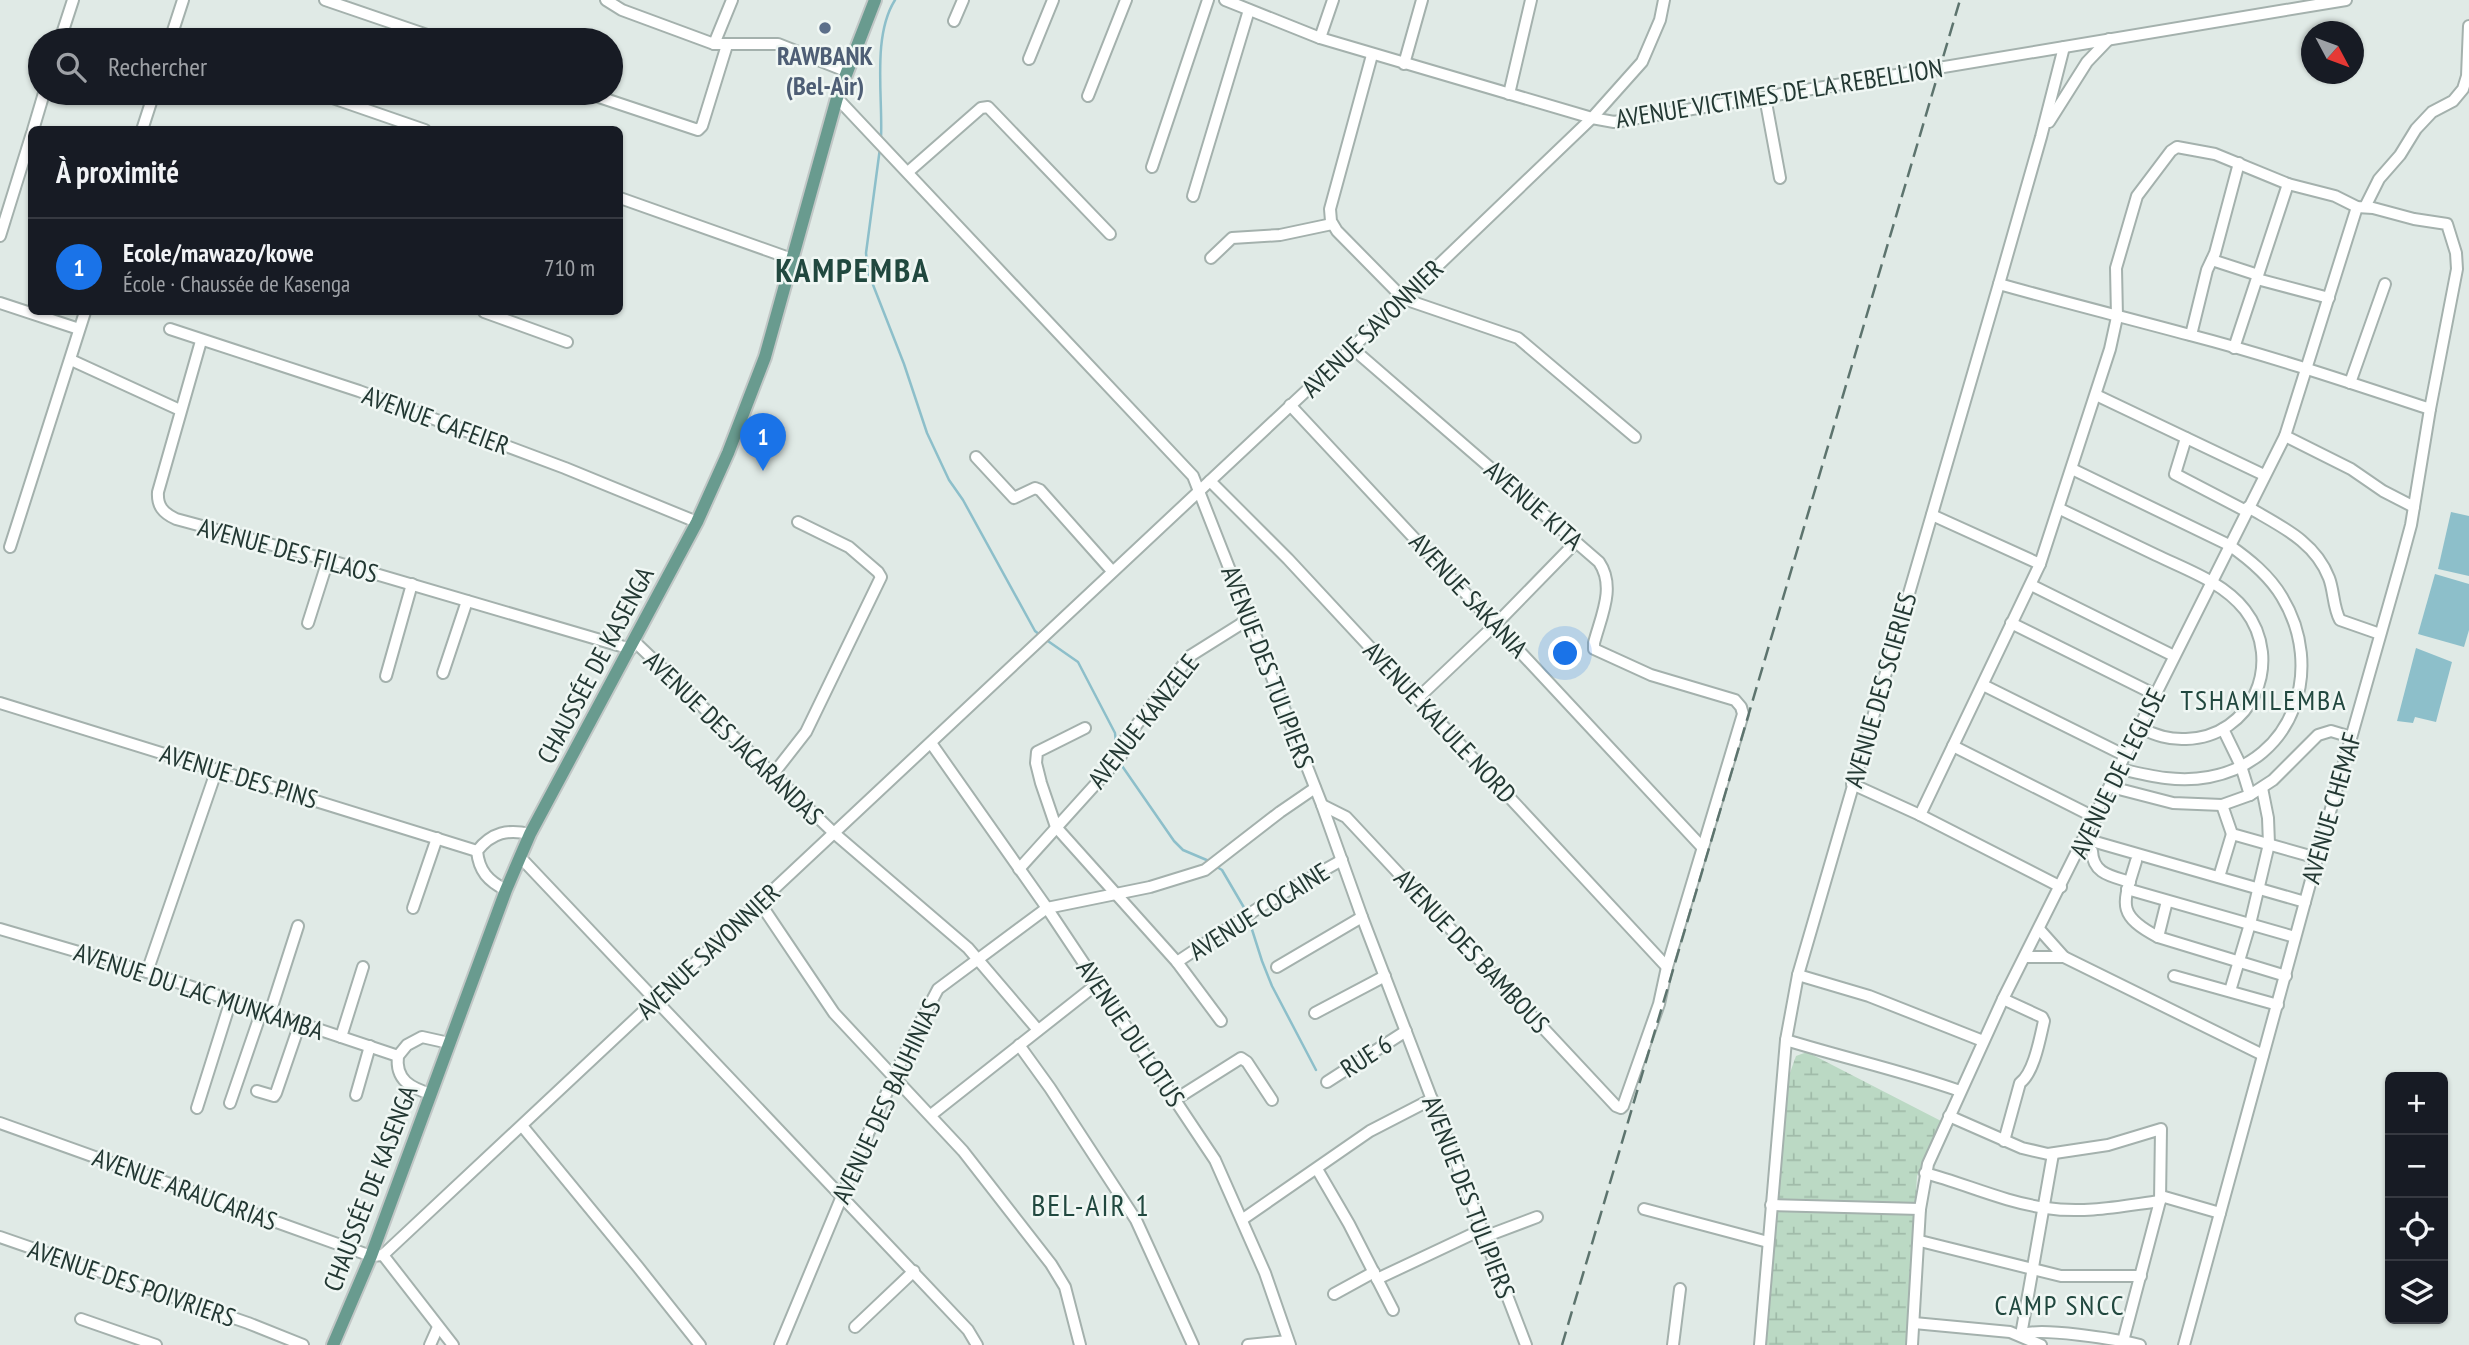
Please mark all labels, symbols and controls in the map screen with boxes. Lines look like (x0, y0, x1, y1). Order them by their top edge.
marker: RAWBANK (Bel-Air) (817, 20, 833, 36)
north arrow (2301, 21, 2364, 84)
search box (28, 28, 623, 105)
place label: RAWBANK (Bel-Air) (777, 39, 874, 102)
icon: search (52, 48, 90, 86)
text: Rechercher (108, 50, 207, 83)
street label: AVENUE VICTIMES DE LA REBELLION (1613, 51, 1945, 135)
text: À proximité (56, 152, 179, 191)
text: Ecole/mawazo/kowe (123, 236, 314, 269)
district label: KAMPEMBA (775, 248, 931, 291)
street label: AVENUE SAVONNIER (1294, 252, 1450, 404)
text: 1 (74, 253, 85, 282)
text: 710 m (544, 253, 595, 282)
text: École · Chaussée de Kasenga (123, 269, 350, 298)
street label: AVENUE CAFEIER (358, 378, 514, 462)
pin: 1 (740, 413, 786, 471)
street label: AVENUE KITA (1478, 453, 1591, 557)
street label: AVENUE DES FILAOS (194, 510, 382, 590)
street label: AVENUE SAKANIA (1403, 526, 1536, 665)
street label: CHAUSSÉE DE KASENGA (529, 560, 661, 769)
street label: AVENUE DES TULIPIERS (1214, 561, 1322, 773)
street label: AVENUE DES SCIERIES (1836, 589, 1924, 791)
street label: AVENUE KALULE NORD (1357, 634, 1523, 810)
your location (1548, 636, 1582, 670)
street label: AVENUE DES JACARANDAS (638, 644, 830, 832)
street label: AVENUE KANZELE (1080, 647, 1206, 795)
district label: TSHAMILEMBA (2180, 681, 2348, 718)
street label: AVENUE DE L'EGLISE (2062, 683, 2172, 863)
street label: AVENUE CHEMAF (2294, 729, 2368, 887)
street label: AVENUE DES PINS (156, 736, 322, 816)
street label: AVENUE COCAINE (1183, 855, 1335, 967)
street label: AVENUE DES BAMBOUS (1387, 862, 1557, 1040)
street label: AVENUE SAVONNIER (629, 876, 787, 1026)
street label: AVENUE DU LAC MUNKAMBA (70, 935, 329, 1047)
street label: AVENUE DU LOTUS (1070, 953, 1192, 1113)
street label: AVENUE DES BAUHINIAS (824, 994, 948, 1208)
street label: RUE 6 (1334, 1027, 1398, 1085)
map controls (2385, 1072, 2448, 1324)
button: + (2385, 1072, 2448, 1135)
street label: CHAUSSÉE DE KASENGA (316, 1080, 425, 1296)
street label: AVENUE DES TULIPIERS (1415, 1091, 1523, 1303)
button: − (2385, 1135, 2448, 1198)
street label: AVENUE ARAUCARIAS (88, 1140, 282, 1238)
district label: BEL-AIR 1 (1031, 1185, 1151, 1224)
button: locate (2385, 1198, 2448, 1261)
street label: AVENUE DES POIVRIERS (24, 1232, 240, 1334)
button: layers (2385, 1261, 2448, 1324)
district label: CAMP SNCC (1995, 1286, 2125, 1323)

